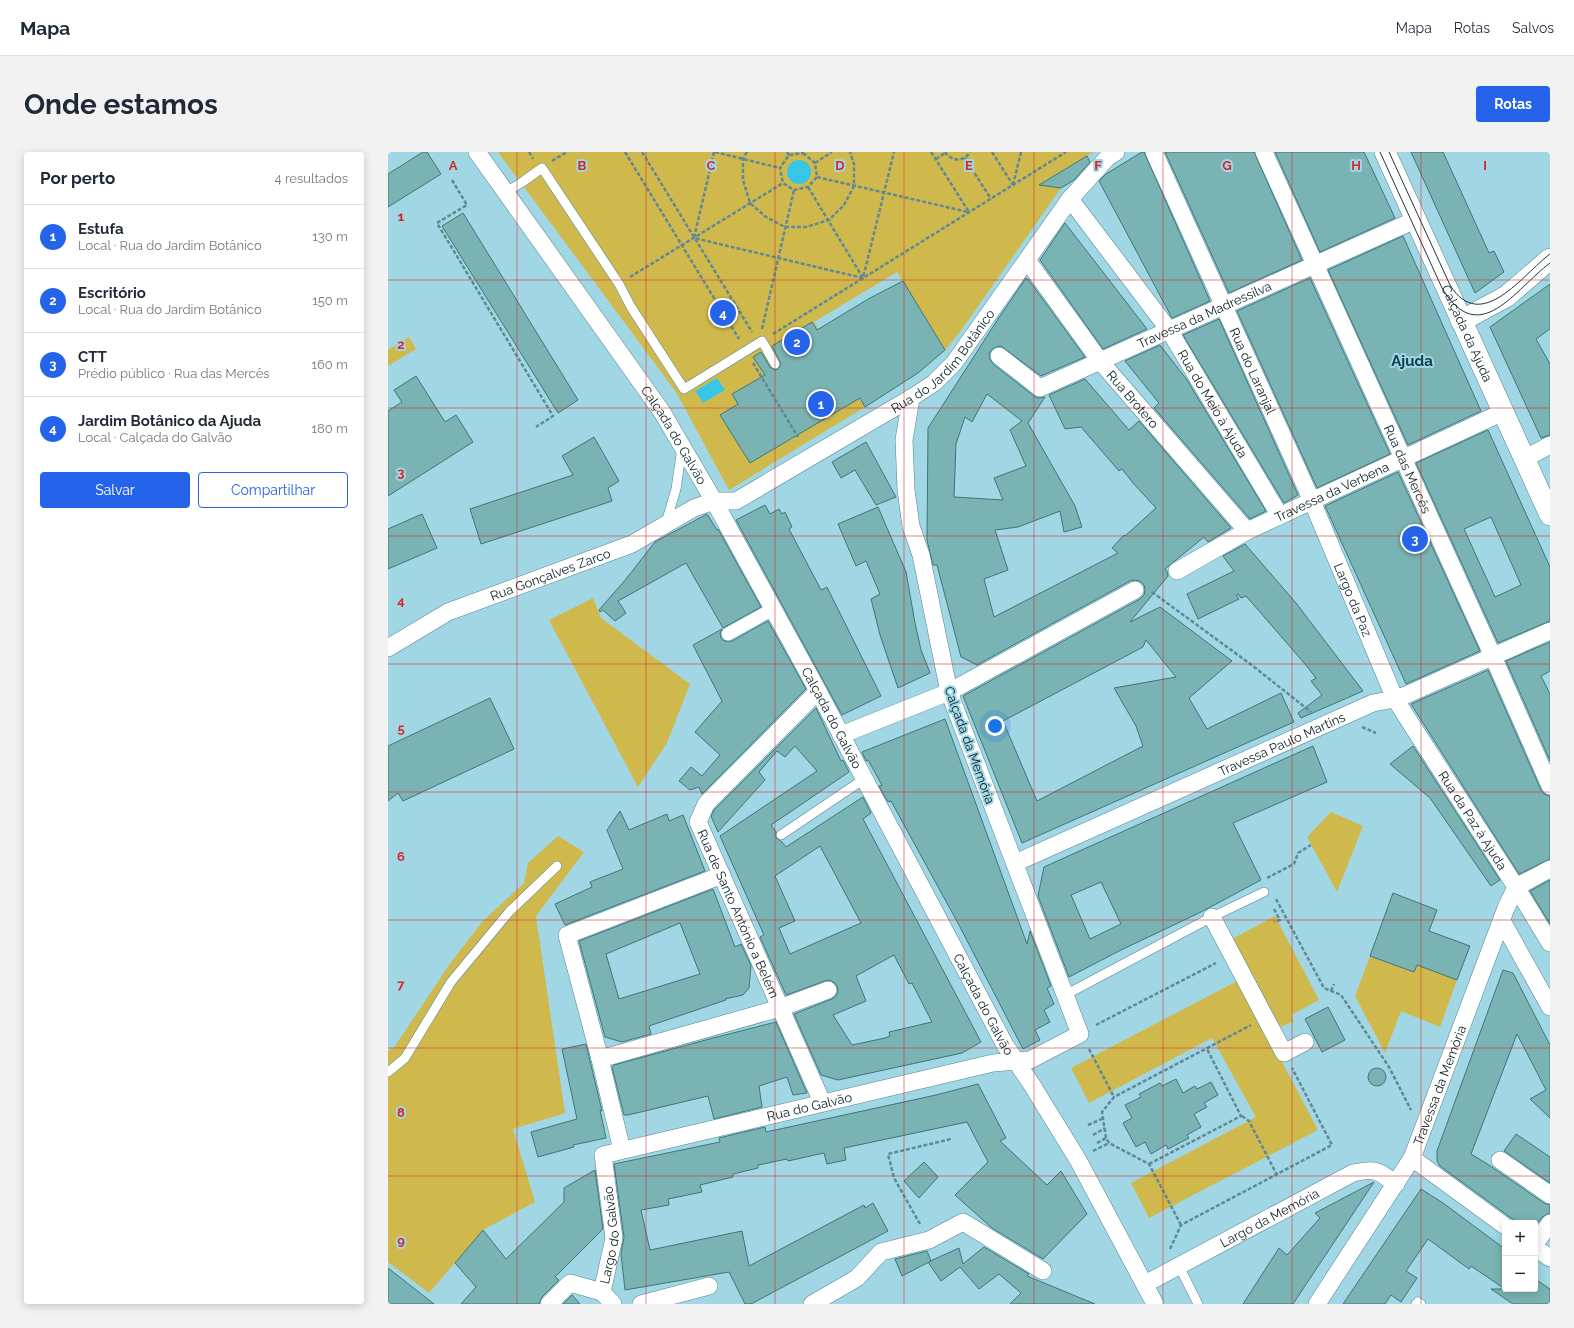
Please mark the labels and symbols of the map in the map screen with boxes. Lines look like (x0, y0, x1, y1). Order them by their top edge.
text: A (449, 158, 458, 173)
text: B (578, 158, 587, 173)
text: C (707, 158, 716, 173)
text: D (835, 158, 845, 173)
text: E (965, 158, 973, 173)
text: F (1094, 158, 1102, 173)
text: G (1222, 158, 1232, 173)
text: H (1351, 158, 1361, 173)
text: I (1483, 158, 1487, 173)
text: 1 (398, 209, 405, 224)
street label: Travessa da Madressilva (1135, 278, 1274, 351)
street label: Calçada da Ajuda (1438, 282, 1495, 384)
pin: 4 (710, 298, 736, 328)
street label: Rua do Jardim Botânico (888, 306, 998, 416)
street label: Rua do Laranjal (1226, 325, 1279, 417)
pin: 2 (784, 327, 810, 357)
text: 2 (397, 337, 405, 352)
street label: Rua do Meio à Ajuda (1175, 347, 1251, 461)
district label: Ajuda (1391, 352, 1433, 370)
street label: Rua Brotero (1104, 368, 1162, 431)
street label: Calçada do Galvão (638, 383, 710, 487)
pin: 1 (808, 389, 834, 419)
street label: Rua das Mercês (1381, 422, 1434, 516)
street label: Travessa da Verbena (1272, 459, 1391, 525)
text: 3 (397, 465, 405, 480)
pin: 3 (1402, 524, 1428, 554)
street label: Rua Gonçalves Zarco (488, 546, 613, 604)
street label: Largo da Paz (1331, 561, 1375, 639)
text: 4 (397, 593, 405, 608)
street label: Calçada do Galvão (798, 665, 865, 772)
street label: Calçada da Memória (941, 684, 998, 806)
street label: Travessa Paulo Martins (1216, 709, 1347, 779)
your location (985, 716, 1005, 736)
text: 5 (397, 721, 405, 736)
street label: Rua da Paz à Ajuda (1435, 768, 1510, 873)
street label: Rua de Santo António a Belém (694, 827, 782, 1000)
text: 6 (397, 849, 405, 864)
street label: Calçada do Galvão (950, 951, 1017, 1058)
text: 7 (397, 977, 405, 992)
street label: Travessa da Memória (1410, 1023, 1469, 1148)
street label: Rua do Galvão (765, 1089, 854, 1124)
text: 8 (397, 1105, 405, 1120)
street label: Largo do Galvão (597, 1185, 622, 1285)
street label: Largo da Memória (1218, 1186, 1322, 1251)
text: 9 (397, 1233, 405, 1248)

